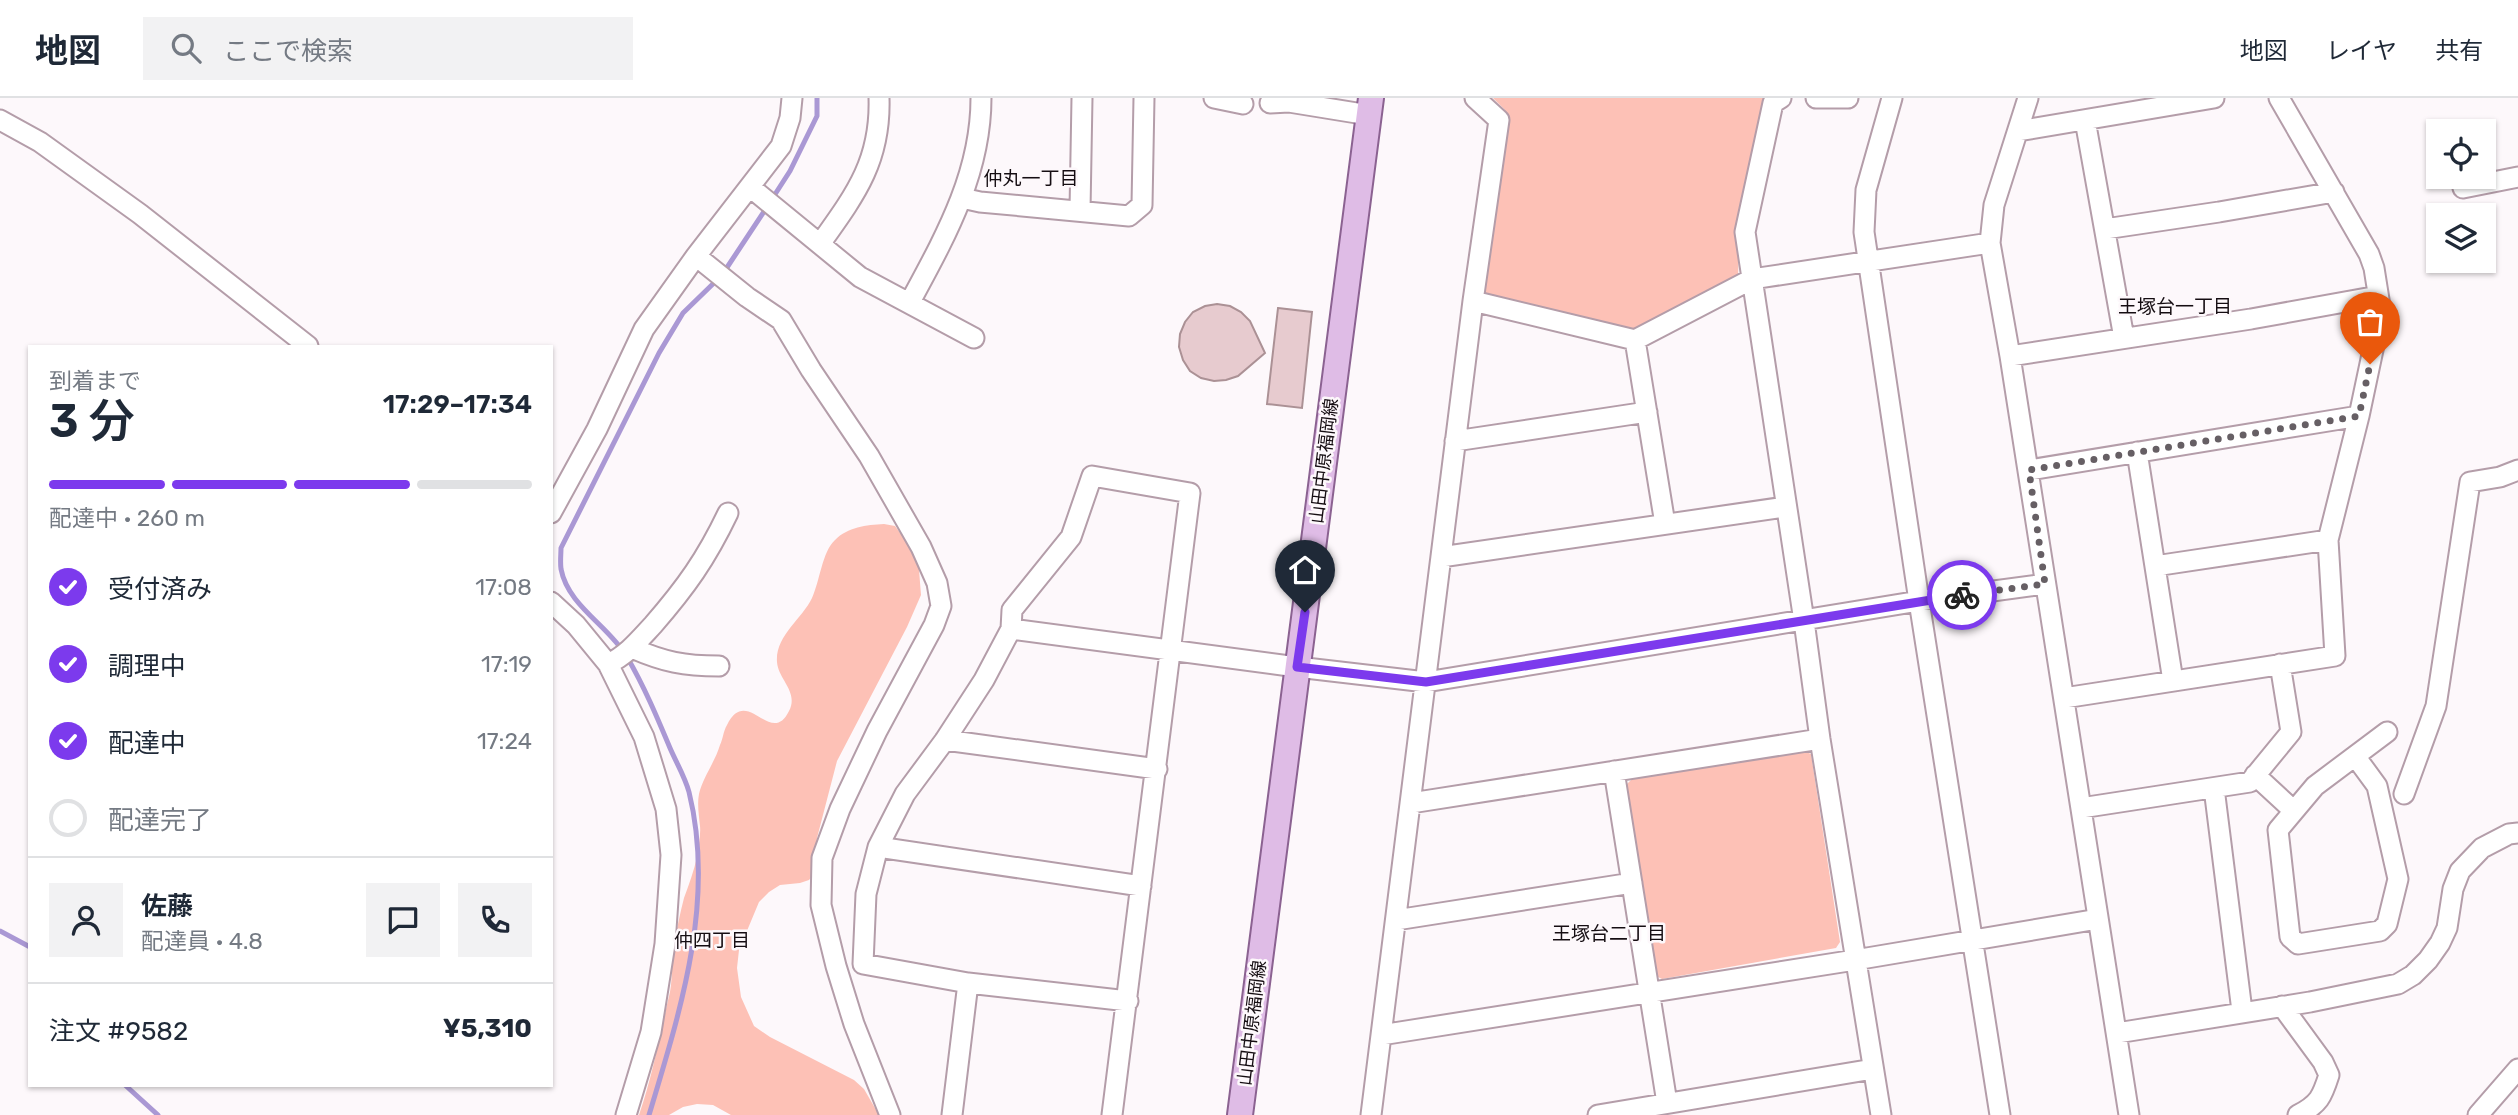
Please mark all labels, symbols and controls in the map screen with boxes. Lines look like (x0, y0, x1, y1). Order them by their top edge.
search box (143, 17, 633, 80)
icon: search (167, 29, 205, 67)
text: 地図 (35, 31, 101, 70)
text: ここで検索 (223, 36, 353, 67)
text: 地図 (2240, 37, 2288, 65)
text: レイヤ (2326, 37, 2397, 65)
text: 共有 (2435, 37, 2483, 65)
map controls (2426, 119, 2496, 273)
button: locate (2426, 119, 2496, 189)
district label: 仲丸一丁目 (983, 167, 1079, 190)
button: layers (2426, 203, 2496, 273)
pin (2340, 292, 2400, 364)
district label: 王塚台一丁目 (2118, 295, 2232, 318)
icon: bag (2351, 303, 2389, 341)
text: 到着まで (49, 367, 141, 395)
text: 17:29–17:34 (383, 389, 532, 420)
text: 3 分 (49, 394, 135, 449)
street label: 山田中原福岡線 (1305, 397, 1343, 525)
text: 配達中 · 260 m (49, 504, 205, 532)
pin (1275, 540, 1335, 612)
icon: home (1286, 551, 1324, 589)
courier (1927, 560, 1997, 630)
icon: check (49, 568, 87, 606)
text: 17:08 (475, 573, 532, 601)
text: 受付済み (108, 574, 212, 605)
icon: bike (1943, 576, 1981, 614)
icon: check (49, 645, 87, 683)
text: 17:19 (481, 650, 532, 678)
text: 調理中 (108, 651, 186, 682)
icon: check (49, 722, 87, 760)
text: 17:24 (477, 727, 532, 755)
text: 配達中 (108, 728, 186, 759)
text: 配達完了 (108, 805, 212, 836)
button: person (49, 883, 123, 957)
button: chat (366, 883, 440, 957)
button: phone (458, 883, 532, 957)
text: 佐藤 (141, 891, 193, 922)
district label: 王塚台二丁目 (1552, 922, 1666, 945)
text: 配達員 · 4.8 (141, 927, 263, 955)
district label: 仲四丁目 (674, 929, 750, 952)
street label: 山田中原福岡線 (1233, 959, 1271, 1087)
text: ¥5,310 (443, 1013, 532, 1044)
text: 注文 #9582 (49, 1016, 188, 1047)

